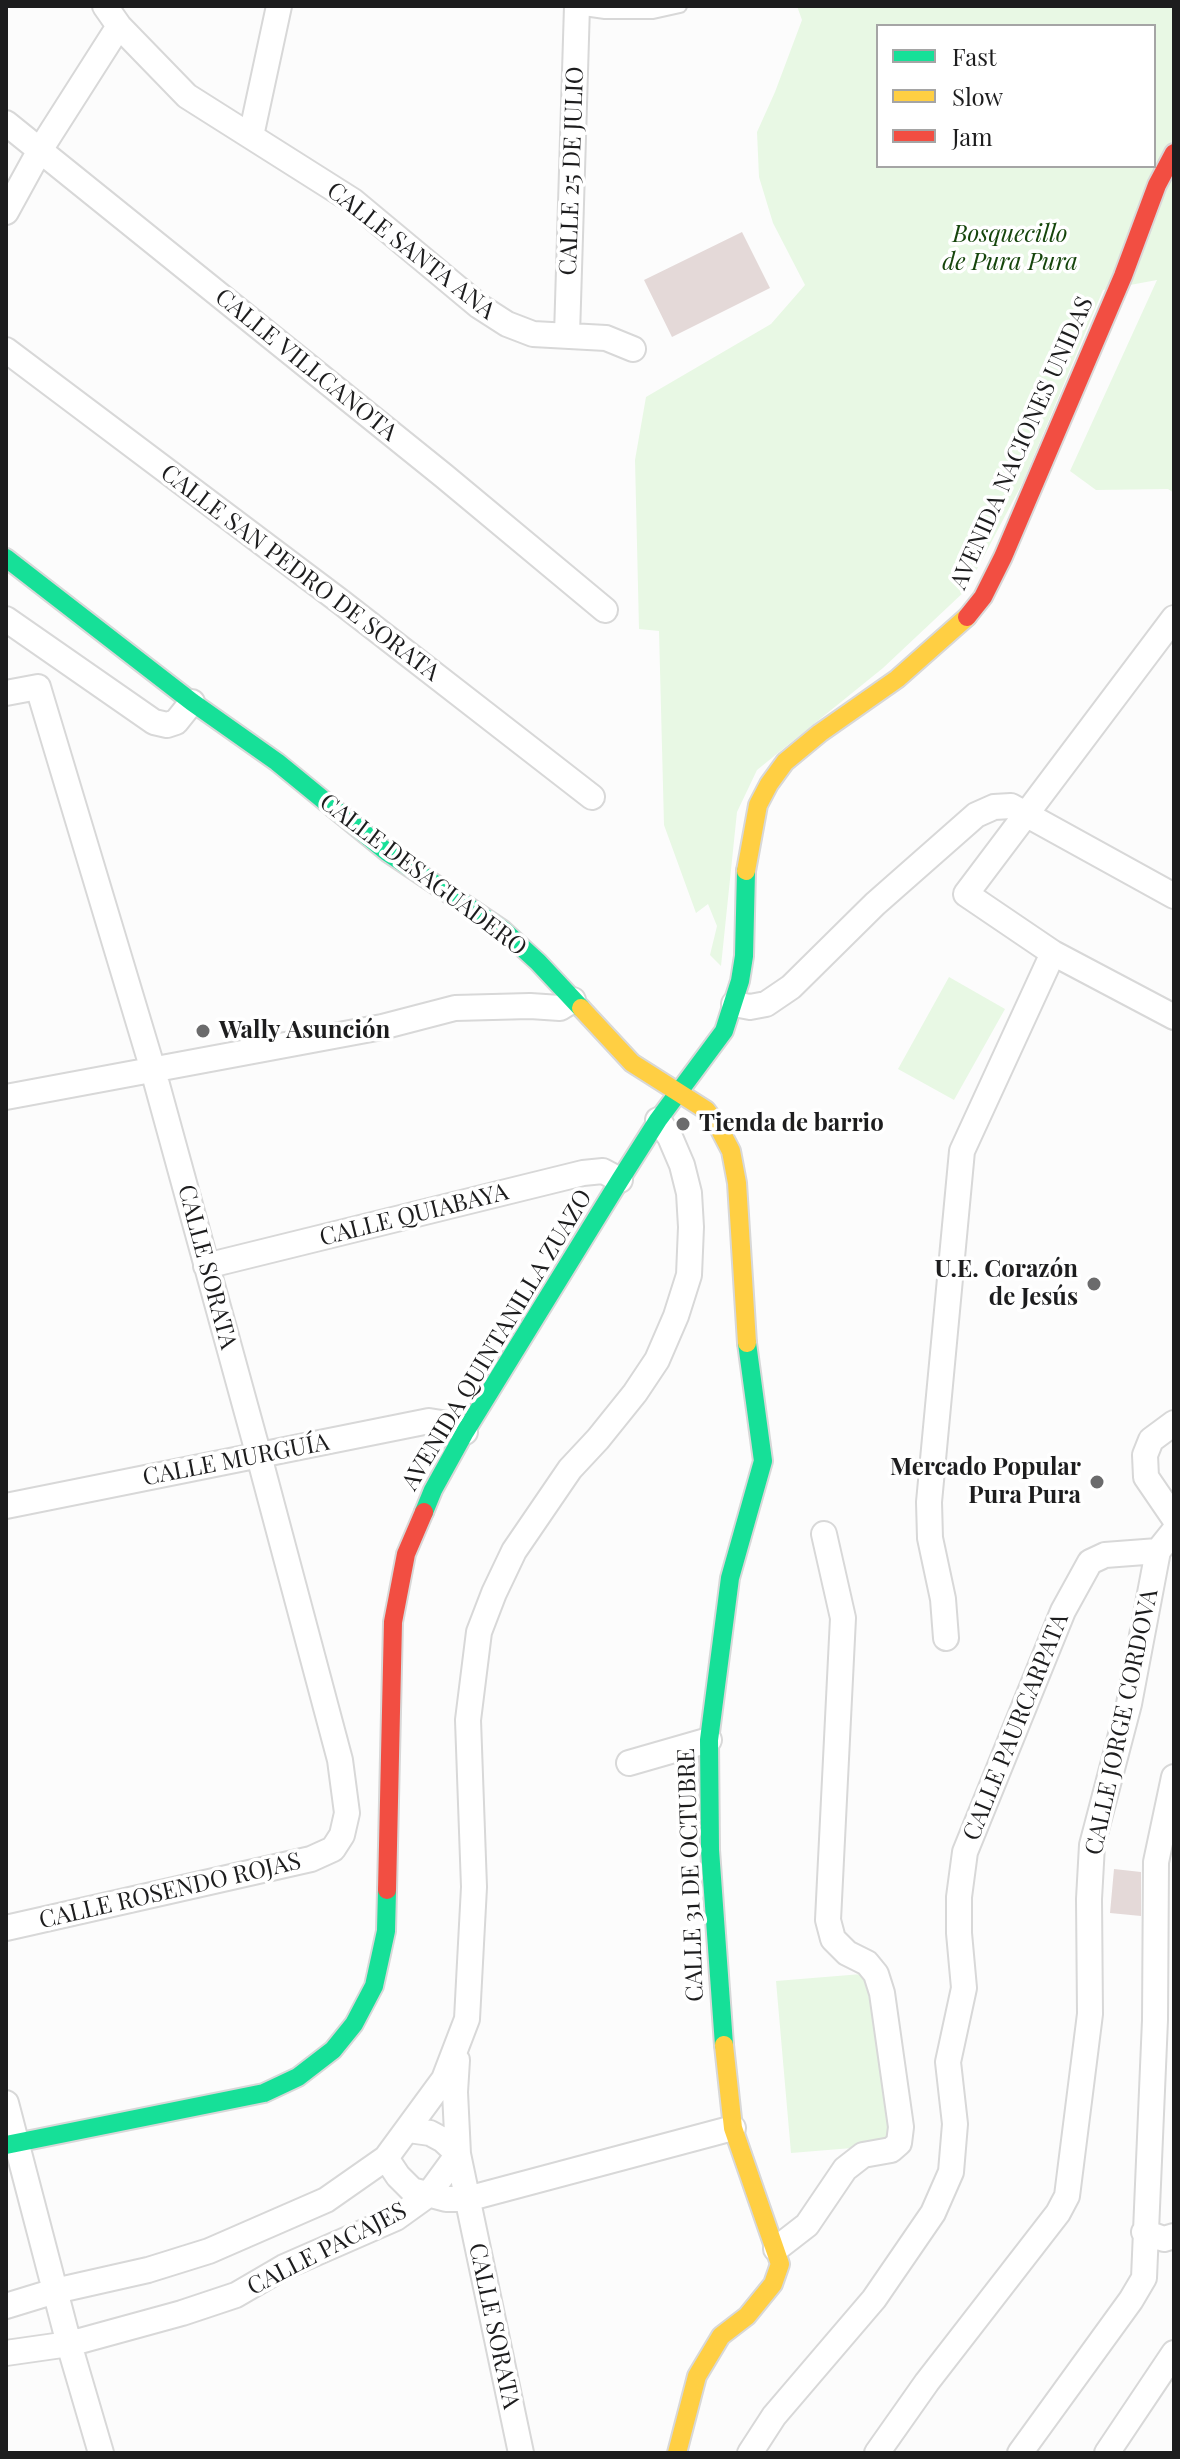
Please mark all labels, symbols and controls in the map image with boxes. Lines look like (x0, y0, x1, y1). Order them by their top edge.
legend (876, 24, 1156, 168)
text: Fast (952, 40, 997, 72)
street label: CALLE 25 DE JULIO (554, 66, 590, 276)
text: Slow (952, 80, 1003, 112)
text: Jam (952, 120, 993, 152)
street label: CALLE SANTA ANA (321, 176, 501, 326)
park label: Bosquecillo de Pura Pura (942, 221, 1078, 277)
street label: CALLE VILLCANOTA (209, 283, 403, 447)
street label: AVENIDA NACIONES UNIDAS (944, 292, 1100, 594)
street label: CALLE SAN PEDRO DE SORATA (155, 459, 445, 687)
street label: CALLE DESAGUADERO (314, 788, 532, 962)
place label: Wally Asunción (219, 1017, 390, 1045)
marker: Wally Asunción (194, 1022, 212, 1040)
place label: Tienda de barrio (699, 1110, 884, 1138)
marker: Tienda de barrio (674, 1115, 692, 1133)
street label: CALLE QUIABAYA (317, 1178, 511, 1252)
street label: CALLE SORATA (171, 1182, 243, 1352)
street label: AVENIDA QUINTANILLA ZUAZO (396, 1184, 598, 1496)
place label: U.E. Corazón de Jesús (934, 1256, 1078, 1312)
marker: U.E. Corazón de Jesús (1085, 1275, 1103, 1293)
street label: CALLE MURGUÍA (140, 1428, 332, 1492)
place label: Mercado Popular Pura Pura (890, 1454, 1081, 1510)
marker: Mercado Popular Pura Pura (1088, 1473, 1106, 1491)
street label: CALLE JORGE CORDOVA (1080, 1586, 1164, 1858)
street label: CALLE PAURCARPATA (957, 1609, 1075, 1845)
street label: CALLE 31 DE OCTUBRE (672, 1748, 710, 2002)
street label: CALLE ROSENDO ROJAS (36, 1847, 304, 1935)
street label: CALLE PACAJES (243, 2196, 411, 2302)
street label: CALLE SORATA (462, 2240, 526, 2412)

